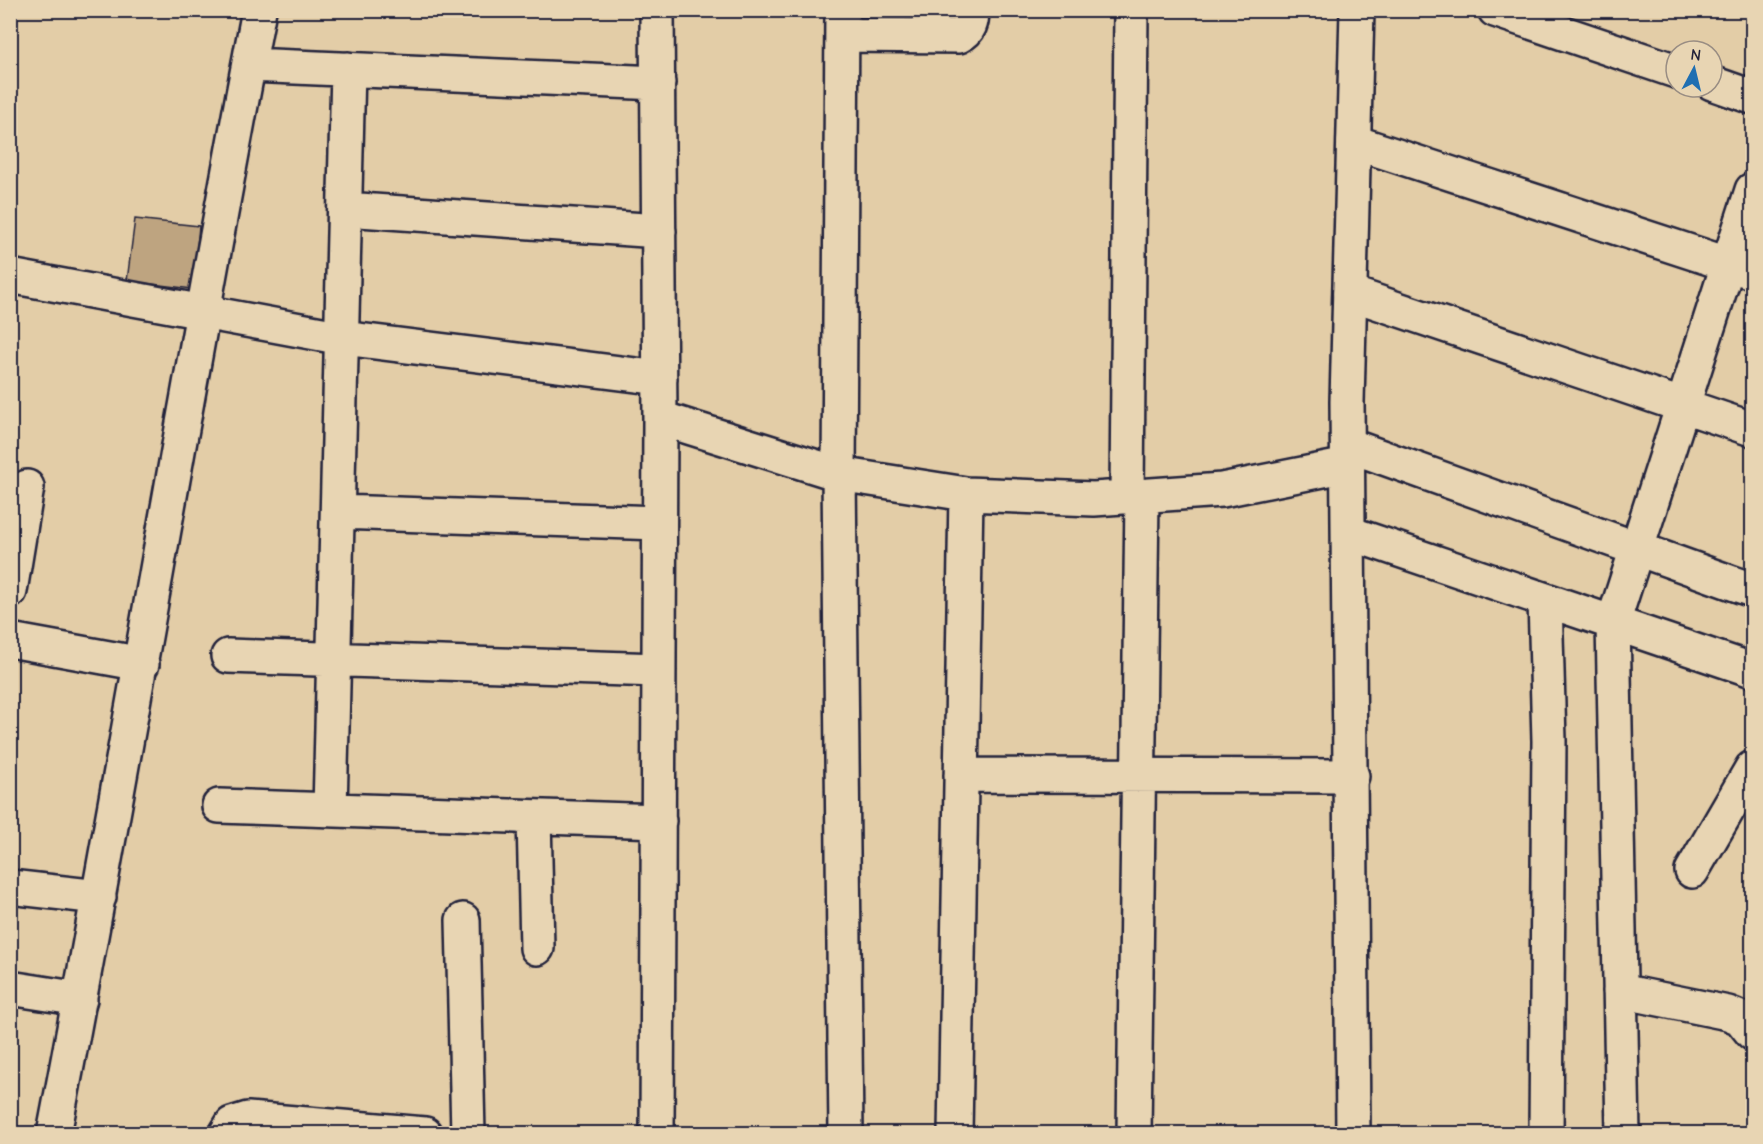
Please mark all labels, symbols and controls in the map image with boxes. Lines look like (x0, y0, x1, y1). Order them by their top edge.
north arrow (1664, 39, 1724, 99)
text: N (1689, 46, 1702, 65)

